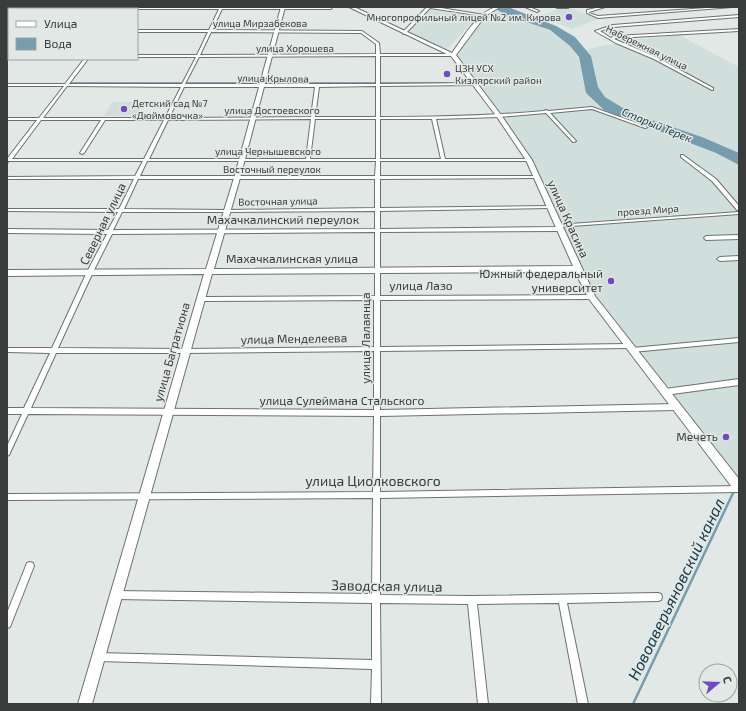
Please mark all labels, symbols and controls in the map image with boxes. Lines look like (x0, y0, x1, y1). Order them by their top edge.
legend (8, 8, 138, 60)
place label: Многопрофильный лицей №2 им. Кирова (366, 11, 561, 23)
marker: Многопрофильный лицей №2 им. Кирова (564, 12, 574, 22)
text: Улица (44, 16, 77, 30)
street label: улица Мирзабекова (213, 17, 307, 30)
street label: Набережная улица (604, 22, 690, 73)
text: Вода (44, 36, 72, 50)
street label: улица Хорошева (256, 42, 334, 55)
place label: ЦЗН УСХ Кизлярский район (455, 62, 542, 86)
marker: ЦЗН УСХ Кизлярский район (442, 69, 452, 79)
street label: улица Крылова (237, 71, 309, 86)
place label: Детский сад №7 «Дюймовочка» (132, 97, 208, 121)
marker: Детский сад №7 «Дюймовочка» (119, 104, 129, 114)
street label: улица Достоевского (224, 104, 320, 117)
water label: Старый Терек (620, 105, 694, 145)
street label: улица Чернышевского (215, 145, 321, 158)
street label: Восточный переулок (223, 163, 322, 176)
street label: улица Красина (545, 178, 592, 260)
street label: Северная улица (76, 180, 129, 267)
street label: Восточная улица (238, 194, 318, 209)
street label: проезд Мира (617, 202, 679, 218)
street label: Махачкалинский переулок (207, 212, 360, 227)
street label: Махачкалинская улица (226, 251, 358, 266)
place label: Южный федеральный университет (479, 266, 603, 295)
marker: Южный федеральный университет (606, 276, 616, 286)
street label: улица Лазо (389, 278, 453, 293)
street label: улица Лалаянца (358, 292, 373, 384)
street label: улица Багратиона (150, 301, 193, 403)
street label: улица Менделеева (241, 330, 347, 347)
street label: улица Сулеймана Стальского (260, 393, 425, 408)
place label: Мечеть (676, 429, 718, 443)
marker: Мечеть (721, 432, 731, 442)
street label: улица Циолковского (305, 472, 441, 489)
water label: Новоаверьяновский канал (623, 495, 728, 683)
street label: Заводская улица (331, 576, 443, 595)
north arrow (698, 663, 738, 703)
text: С (721, 674, 735, 685)

